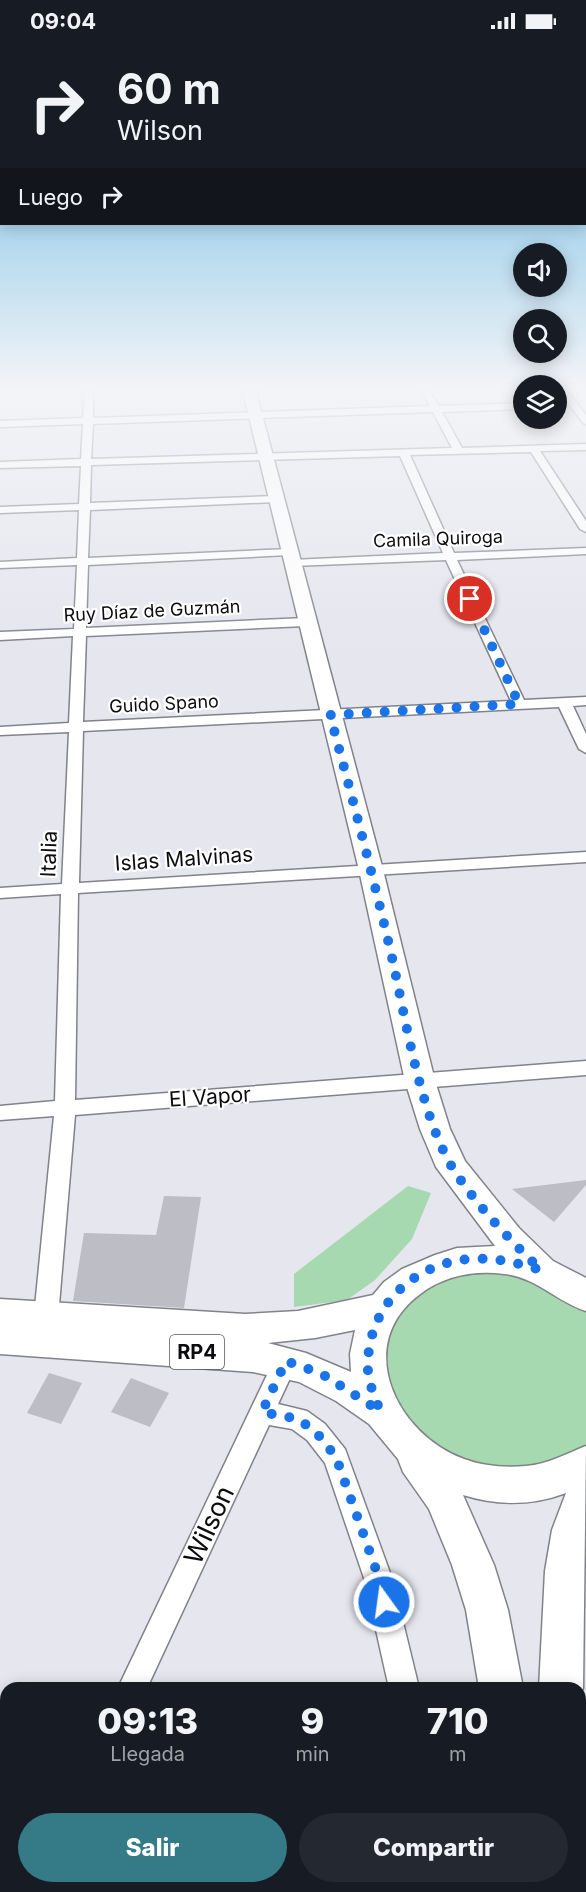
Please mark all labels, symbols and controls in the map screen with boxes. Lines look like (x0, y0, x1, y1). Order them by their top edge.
text: 09:04 (30, 8, 96, 34)
text: 60 m (117, 63, 221, 114)
icon: right (18, 66, 96, 144)
text: Wilson (117, 114, 203, 147)
icon: right (95, 180, 128, 213)
text: Luego (18, 184, 83, 210)
map controls (513, 243, 567, 429)
button: sound (513, 243, 567, 297)
button: search (513, 309, 567, 363)
button: layers (513, 375, 567, 429)
street label: Camila Quiroga (373, 526, 503, 551)
pin (444, 573, 495, 624)
icon: arrive (453, 582, 486, 615)
street label: Ruy Díaz de Guzmán (63, 595, 241, 626)
street label: Guido Spano (109, 690, 219, 717)
street label: Italia (35, 830, 62, 878)
street label: Islas Malvinas (114, 841, 254, 876)
street label: El Vapor (168, 1081, 252, 1112)
road number: RP4 (170, 1335, 224, 1369)
street label: Wilson (177, 1481, 240, 1569)
position arrow (352, 1570, 416, 1634)
text: 09:13 (97, 1699, 198, 1743)
text: 9 (301, 1699, 324, 1743)
text: 710 (427, 1699, 489, 1743)
text: Llegada (110, 1742, 185, 1766)
text: min (295, 1742, 330, 1766)
text: m (449, 1742, 467, 1766)
button: Salir (18, 1813, 287, 1882)
button: Compartir (299, 1813, 568, 1882)

